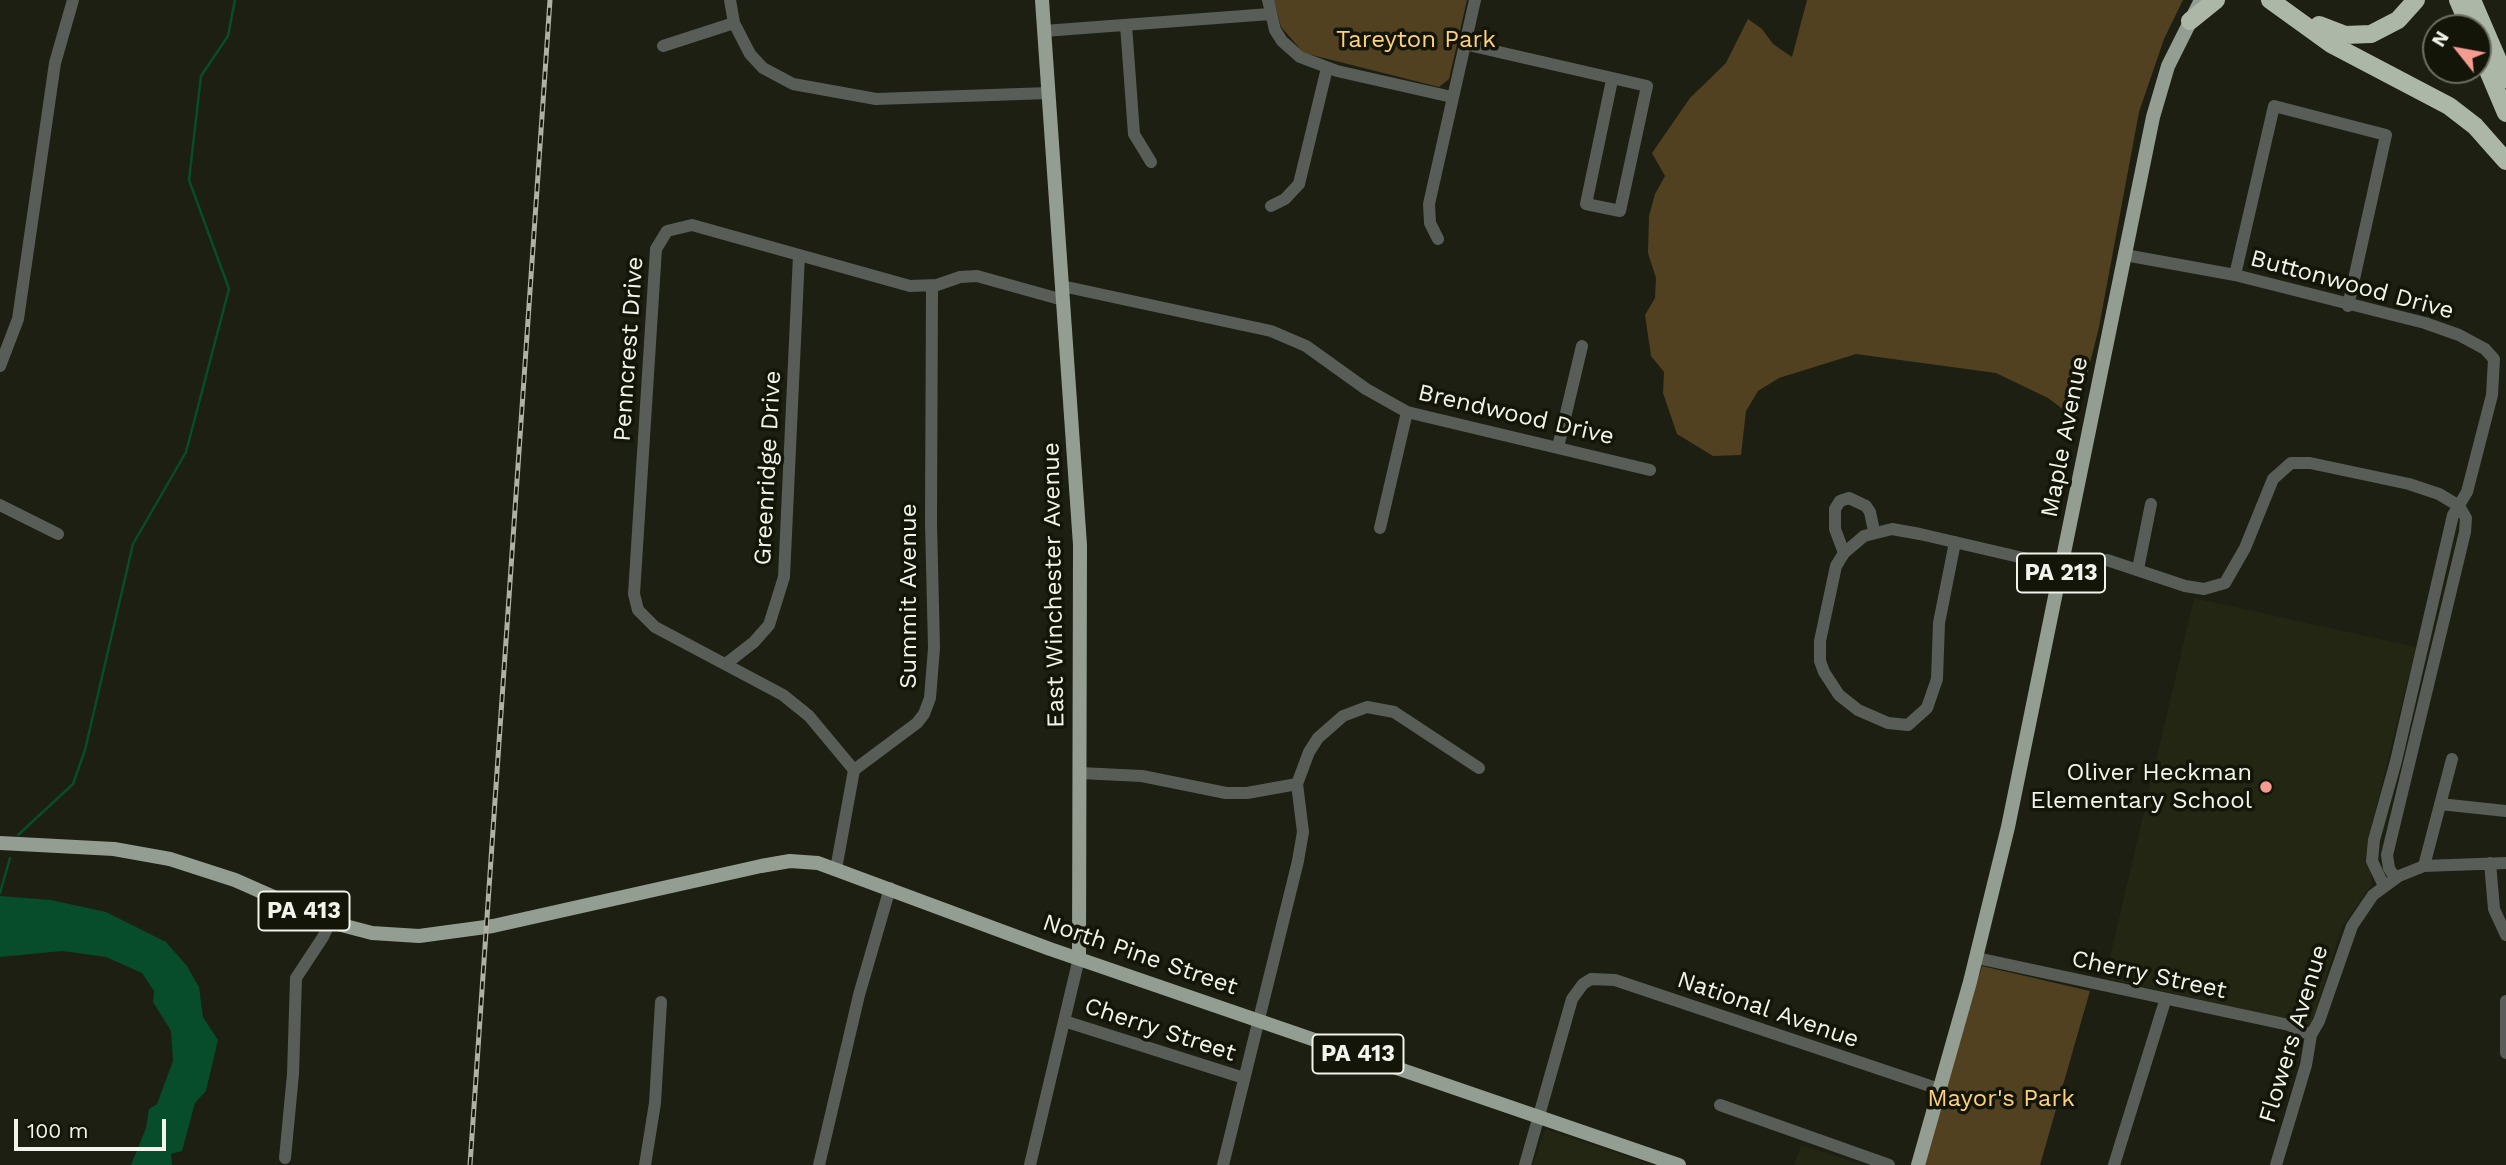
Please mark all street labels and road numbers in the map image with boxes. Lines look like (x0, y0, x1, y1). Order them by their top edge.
street label: Buttonwood Drive (2247, 244, 2457, 326)
street label: Penncrest Drive (608, 256, 650, 442)
street label: Maple Avenue (2035, 354, 2095, 520)
street label: Greenridge Drive (749, 370, 787, 566)
street label: Brendwood Drive (1415, 378, 1617, 452)
street label: East Winchester Avenue (1037, 442, 1071, 728)
street label: Summit Avenue (895, 503, 923, 689)
road number: PA 213 (2017, 554, 2105, 593)
road number: PA 413 (258, 891, 350, 930)
street label: North Pine Street (1039, 908, 1241, 1002)
street label: Flowers Avenue (2253, 942, 2335, 1126)
street label: Cherry Street (2069, 945, 2229, 1005)
street label: National Avenue (1673, 965, 1863, 1055)
street label: Cherry Street (1081, 992, 1239, 1068)
road number: PA 413 (1312, 1035, 1404, 1074)

